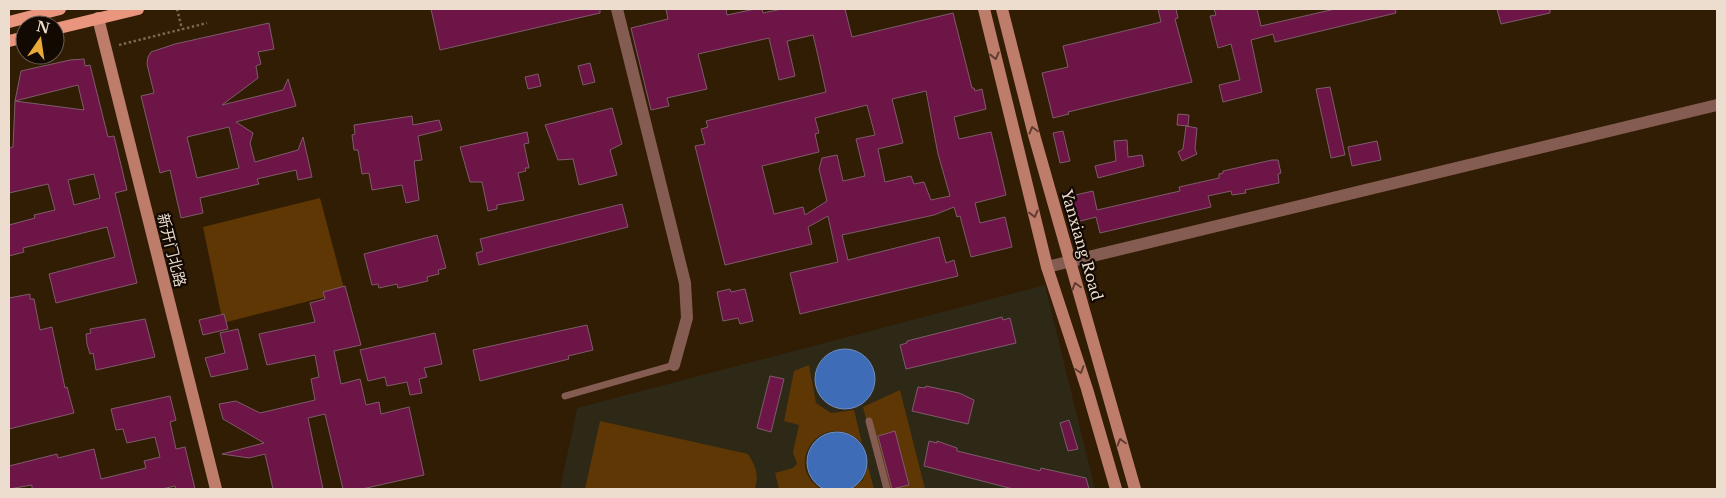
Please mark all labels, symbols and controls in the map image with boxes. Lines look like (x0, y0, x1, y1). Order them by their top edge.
north arrow (15, 15, 65, 65)
text: N (34, 17, 51, 38)
one-way arrow (989, 52, 1000, 61)
one-way arrow (1028, 125, 1039, 134)
street label: Yanxiang Road (1057, 187, 1107, 302)
one-way arrow (1028, 209, 1039, 218)
street label: 新开门北路 (154, 211, 190, 289)
one-way arrow (1072, 283, 1082, 291)
one-way arrow (1075, 365, 1085, 373)
one-way arrow (1117, 439, 1127, 447)

